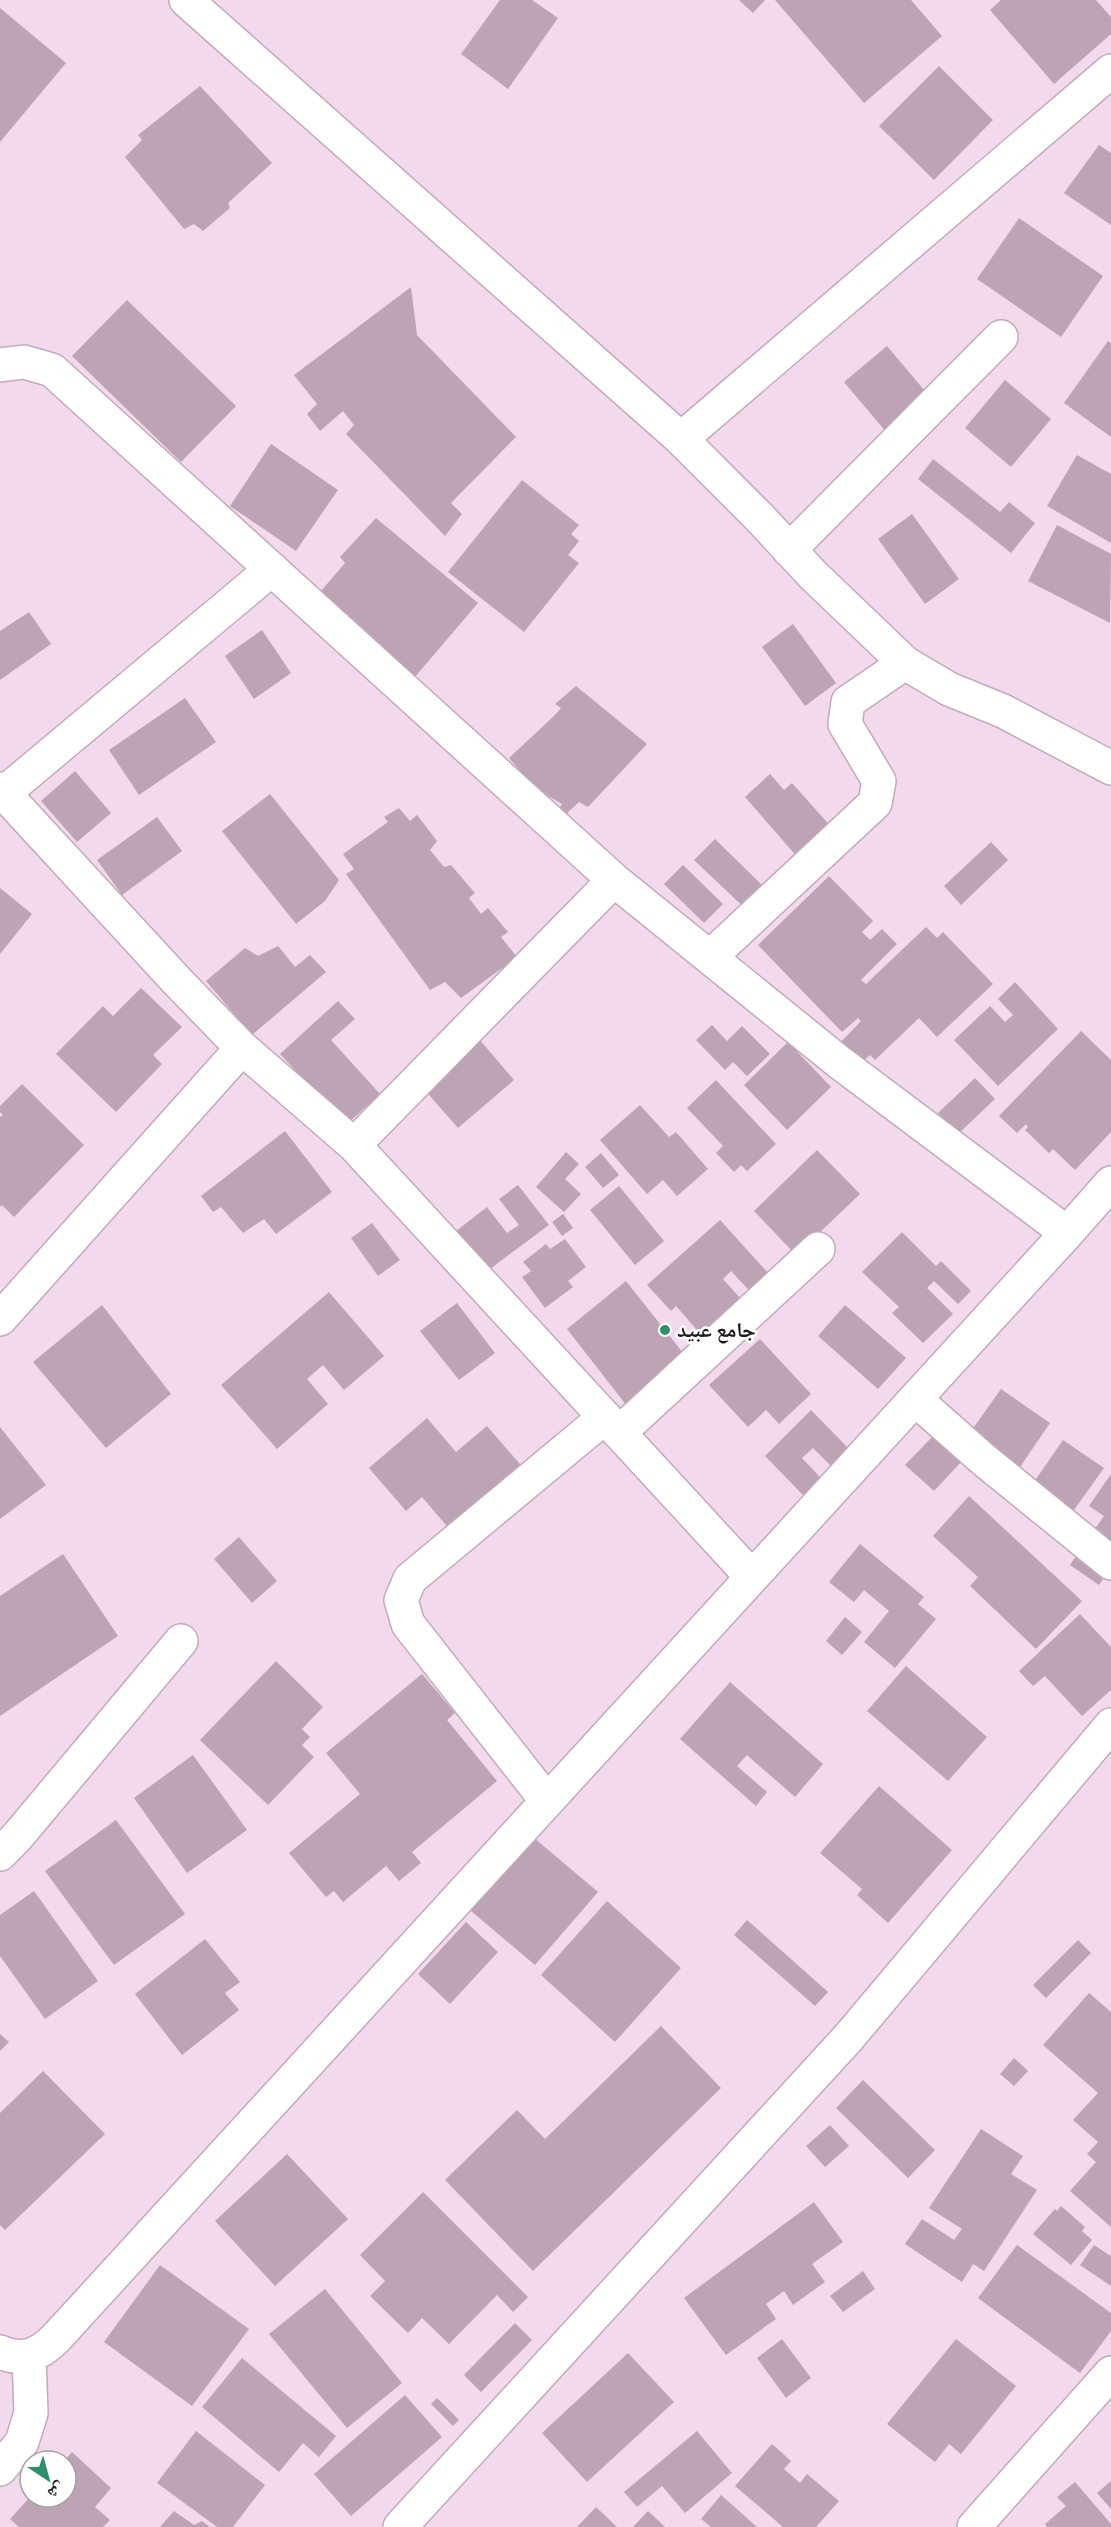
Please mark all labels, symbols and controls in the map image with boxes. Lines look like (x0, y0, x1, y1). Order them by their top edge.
place label: جامع عبيد (677, 1315, 756, 1350)
marker: جامع عبيد (658, 1323, 672, 1337)
north arrow (18, 2449, 78, 2509)
text: ش (41, 2473, 70, 2505)

